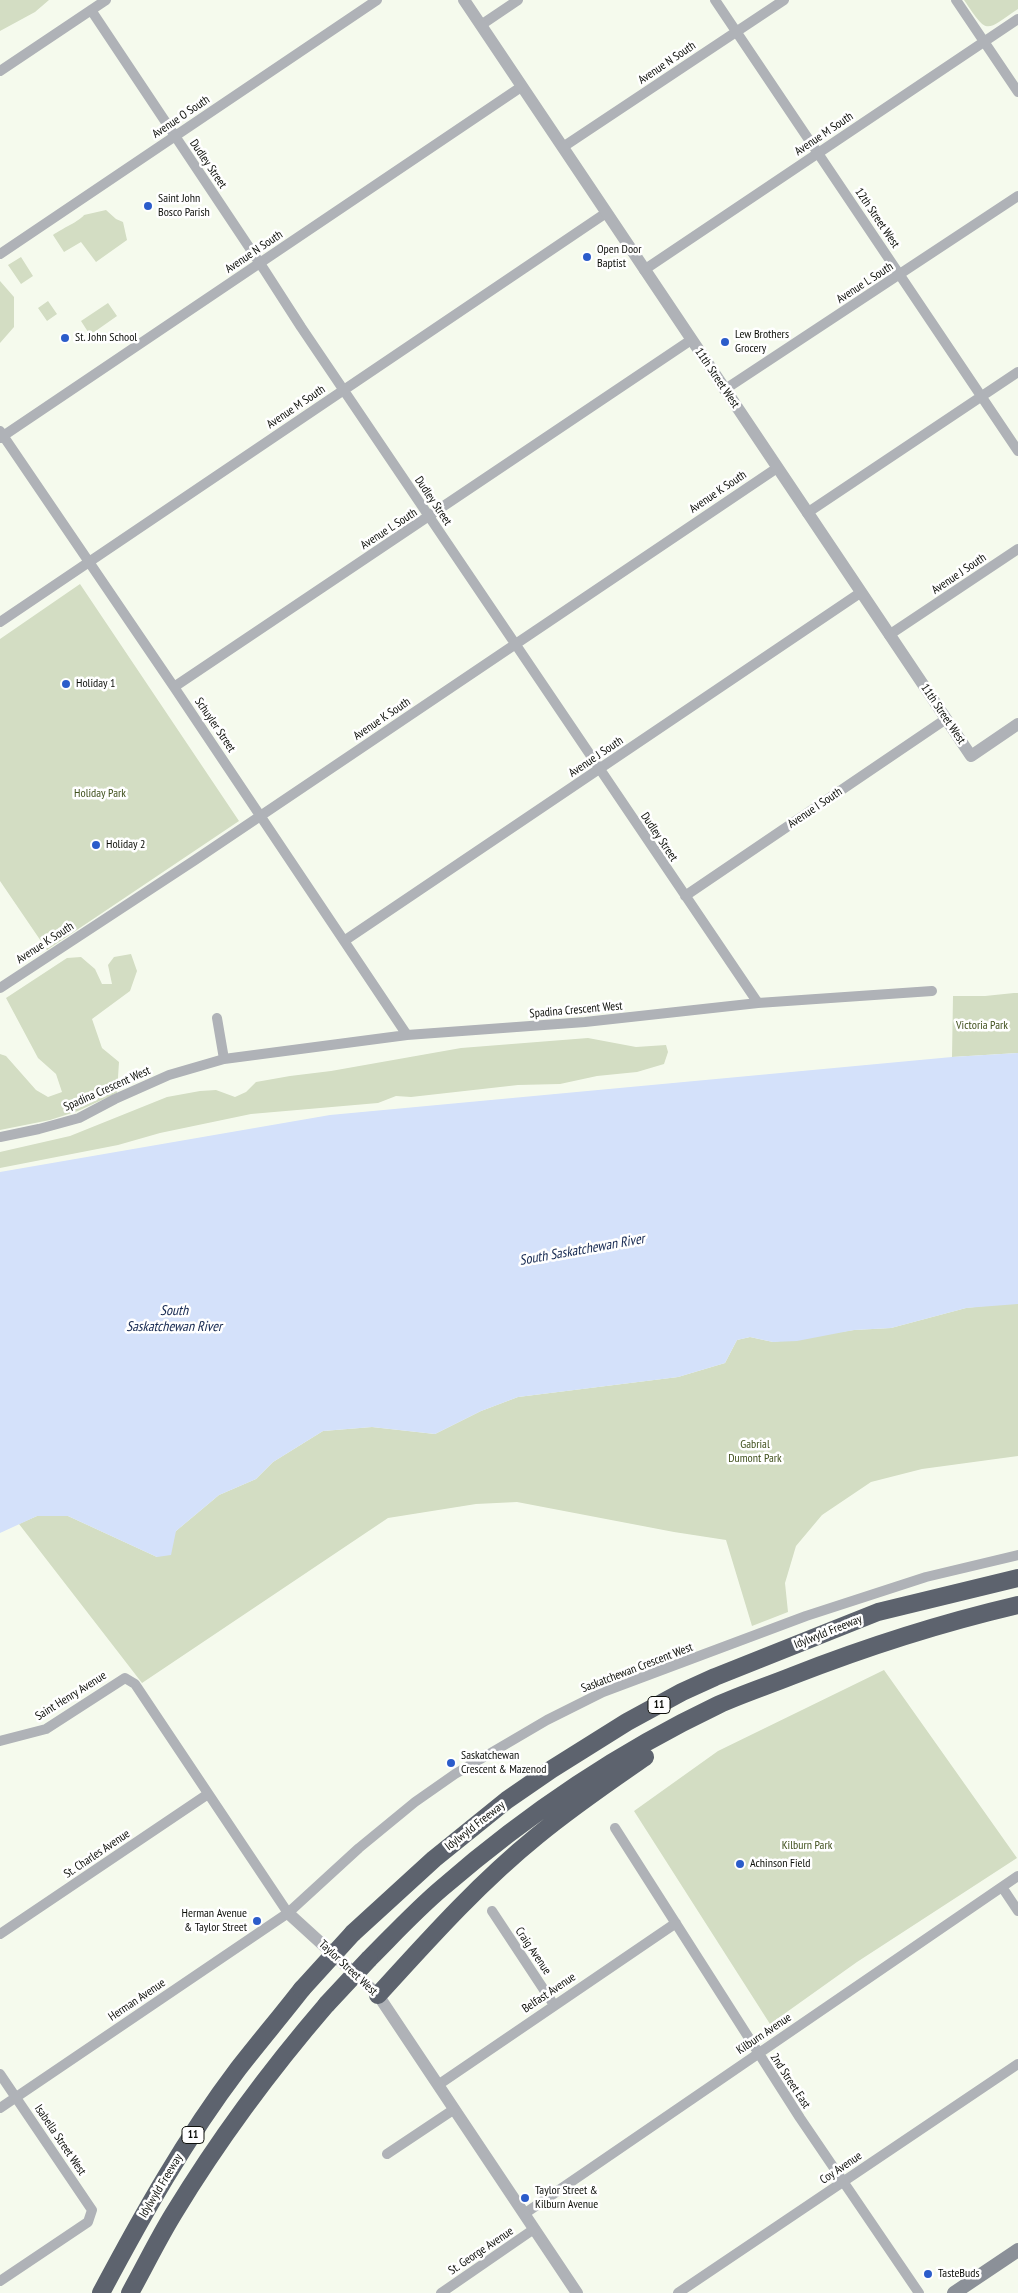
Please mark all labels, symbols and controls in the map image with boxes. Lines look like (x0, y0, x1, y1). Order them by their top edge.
street label: Avenue N South (636, 39, 698, 87)
street label: Avenue O South (150, 93, 212, 141)
street label: Avenue M South (792, 109, 856, 159)
street label: Dudley Street (186, 137, 230, 191)
street label: 12th Street West (852, 185, 902, 251)
place label: Saint John Bosco Parish (158, 192, 210, 220)
marker: Saint John Bosco Parish (142, 200, 154, 212)
street label: Avenue N South (223, 228, 285, 276)
place label: Open Door Baptist (597, 243, 642, 271)
marker: Open Door Baptist (581, 251, 593, 263)
street label: Avenue L South (834, 259, 896, 307)
place label: Lew Brothers Grocery (735, 328, 789, 356)
place label: St. John School (75, 331, 137, 345)
marker: St. John School (59, 332, 71, 344)
marker: Lew Brothers Grocery (719, 336, 731, 348)
street label: 11th Street West (692, 345, 742, 411)
street label: Avenue M South (264, 382, 328, 432)
street label: Avenue K South (687, 468, 749, 516)
street label: Dudley Street (411, 474, 455, 528)
street label: Avenue L South (358, 505, 420, 553)
street label: Avenue J South (929, 551, 989, 597)
place label: Holiday 1 (76, 677, 115, 691)
marker: Holiday 1 (60, 678, 72, 690)
street label: 11th Street West (918, 681, 968, 747)
street label: Schuyler Street (191, 695, 239, 755)
street label: Avenue K South (351, 695, 413, 743)
street label: Avenue J South (566, 734, 626, 780)
street label: Avenue I South (785, 785, 845, 831)
park label: Holiday Park (74, 787, 126, 801)
street label: Dudley Street (637, 810, 681, 864)
place label: Holiday 2 (106, 838, 145, 852)
marker: Holiday 2 (90, 839, 102, 851)
street label: Avenue K South (14, 919, 76, 967)
street label: Spadina Crescent West (529, 999, 623, 1021)
park label: Victoria Park (956, 1019, 1008, 1033)
street label: Spadina Crescent West (61, 1063, 153, 1115)
water label: South Saskatchewan River (518, 1231, 646, 1269)
water label: South Saskatchewan River (126, 1303, 222, 1335)
park label: Gabrial Dumont Park (728, 1438, 782, 1466)
street label: Idylwyld Freeway (792, 1612, 864, 1652)
street label: Saskatchewan Crescent West (579, 1640, 695, 1696)
street label: Saint Henry Avenue (33, 1668, 109, 1724)
road number: 11 (648, 1696, 670, 1714)
place label: Saskatchewan Crescent & Mazenod (461, 1749, 546, 1777)
marker: Saskatchewan Crescent & Mazenod (445, 1757, 457, 1769)
street label: Idylwyld Freeway (442, 1798, 508, 1854)
street label: St. Charles Avenue (61, 1827, 133, 1881)
park label: Kilburn Park (782, 1839, 832, 1853)
place label: Achinson Field (750, 1857, 811, 1871)
marker: Achinson Field (734, 1858, 746, 1870)
place label: Herman Avenue & Taylor Street (182, 1907, 247, 1935)
marker: Herman Avenue & Taylor Street (251, 1915, 263, 1927)
street label: Craig Avenue (512, 1925, 554, 1977)
street label: Taylor Street West (316, 1937, 380, 1999)
street label: Belfast Avenue (519, 1970, 579, 2016)
street label: Herman Avenue (106, 1976, 168, 2024)
street label: Kilburn Avenue (734, 2010, 794, 2058)
street label: 2nd Street East (767, 2051, 813, 2111)
street label: Isabella Street West (31, 2102, 89, 2178)
road number: 11 (182, 2126, 204, 2144)
street label: Coy Avenue (817, 2149, 865, 2187)
street label: Idylwyld Freeway (136, 2151, 186, 2221)
place label: Taylor Street & Kilburn Avenue (535, 2184, 598, 2212)
marker: Taylor Street & Kilburn Avenue (519, 2192, 531, 2204)
street label: St. George Avenue (446, 2224, 516, 2278)
place label: TasteBuds (938, 2267, 979, 2281)
marker: TasteBuds (922, 2268, 934, 2280)

